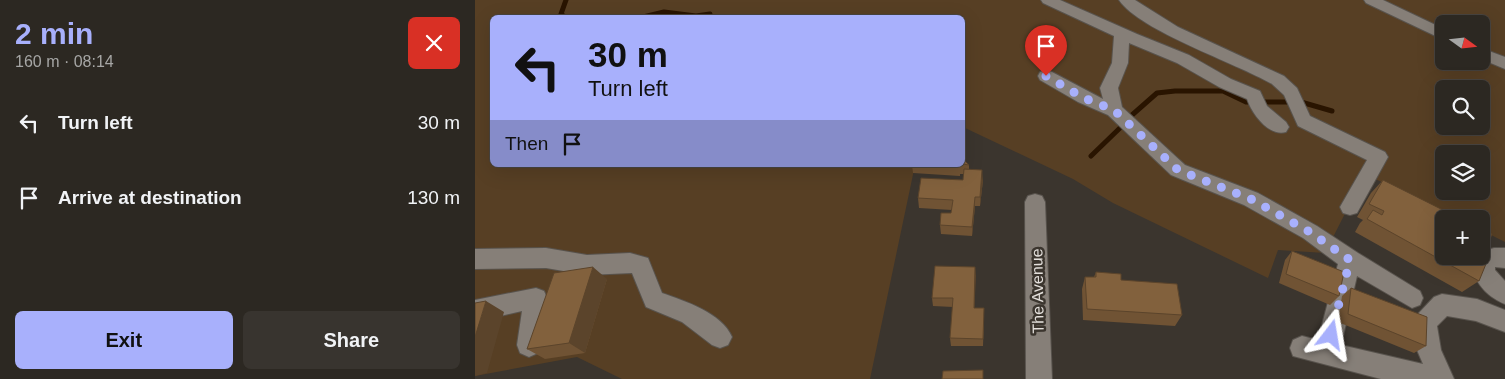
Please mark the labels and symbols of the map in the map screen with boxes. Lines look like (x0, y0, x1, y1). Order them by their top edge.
north arrow (1435, 15, 1490, 70)
pin (1025, 25, 1067, 76)
street label: The Avenue (1028, 248, 1047, 334)
position arrow (1304, 308, 1356, 360)

